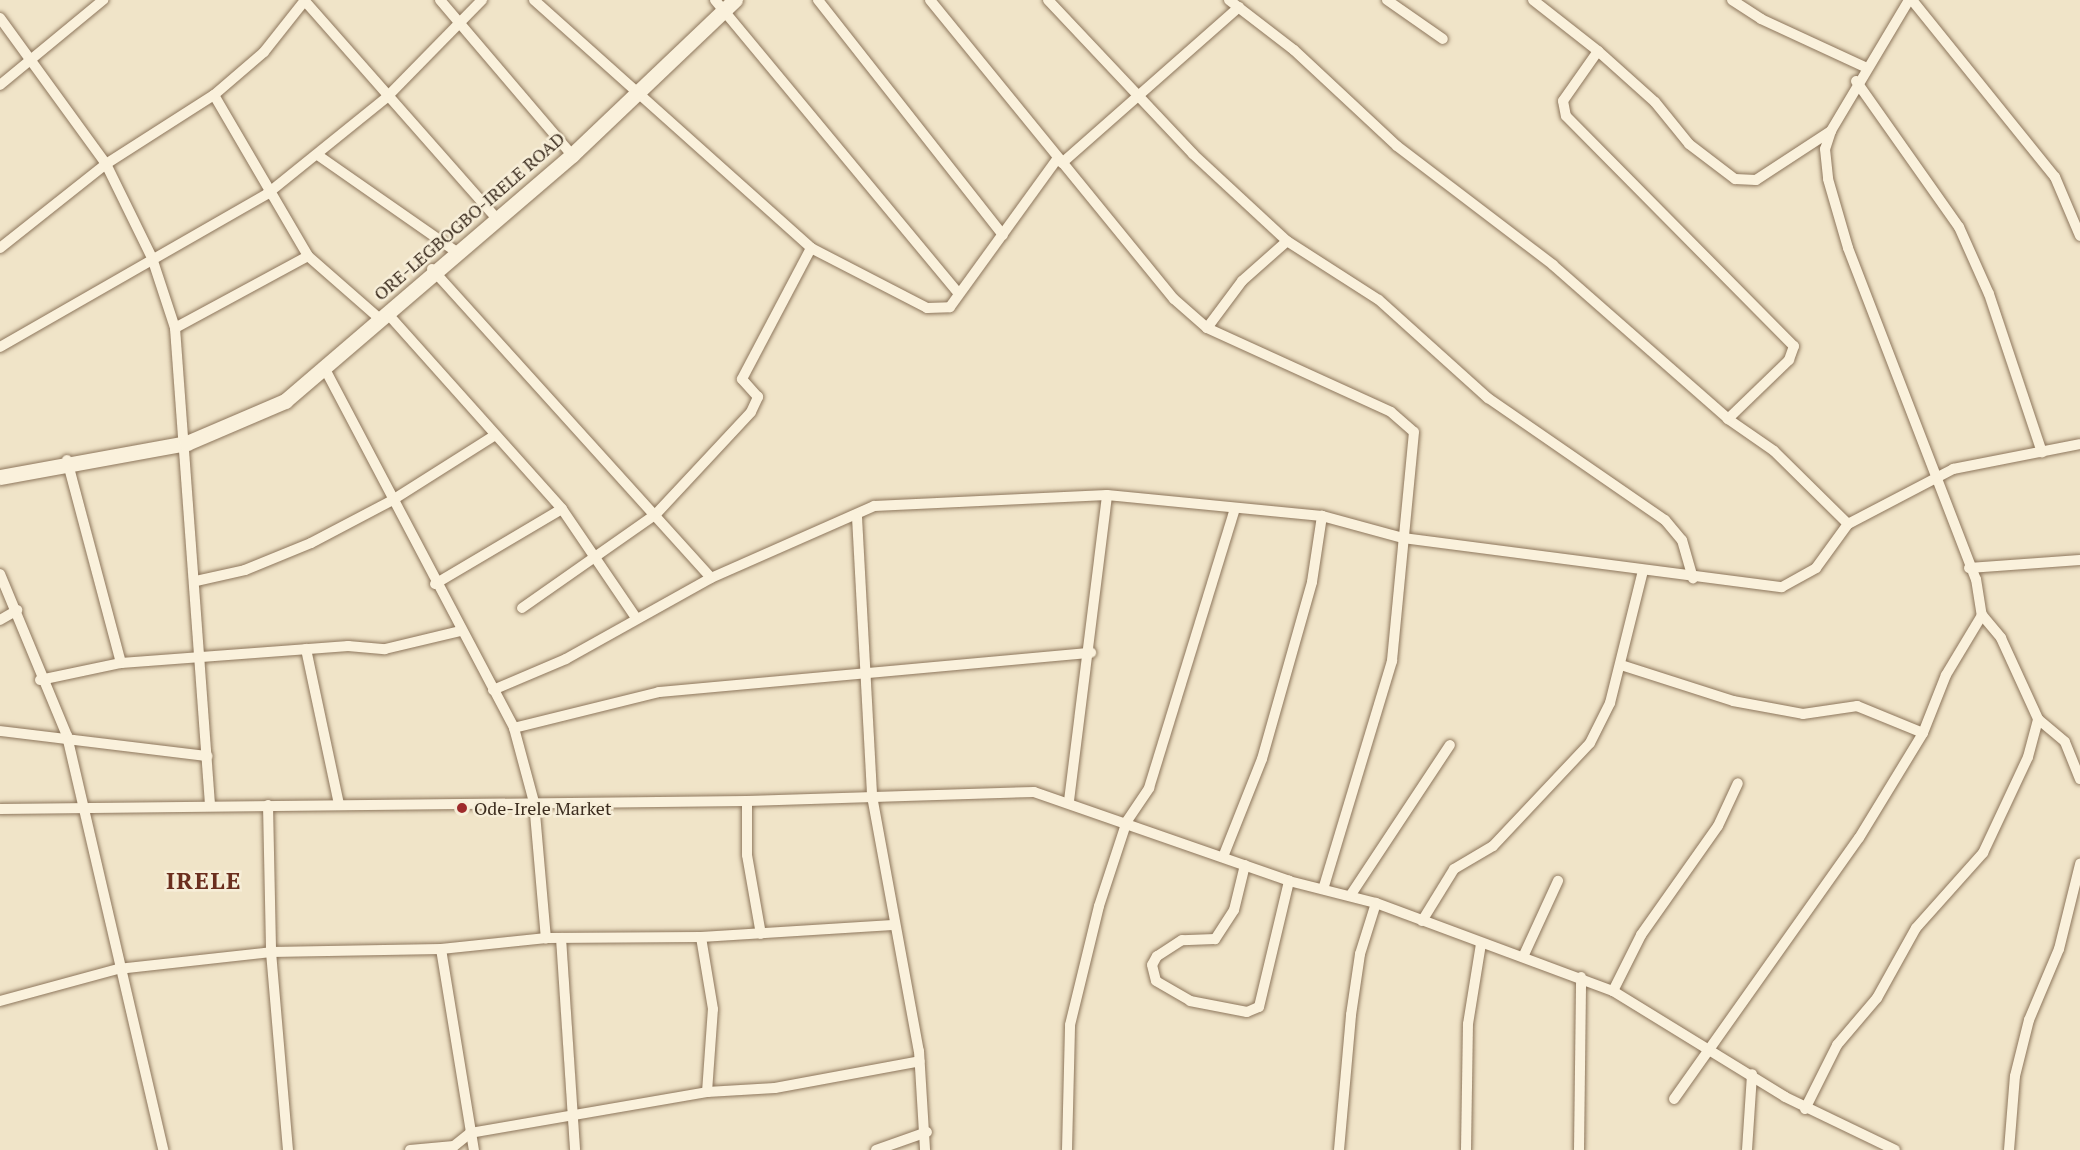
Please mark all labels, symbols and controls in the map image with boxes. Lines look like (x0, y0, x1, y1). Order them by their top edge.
street label: ORE-LEGBOGBO-IRELE ROAD (369, 127, 569, 305)
place label: Ode-Irele Market (474, 797, 612, 819)
marker: Ode-Irele Market (455, 801, 469, 815)
district label: IRELE (166, 867, 242, 895)

